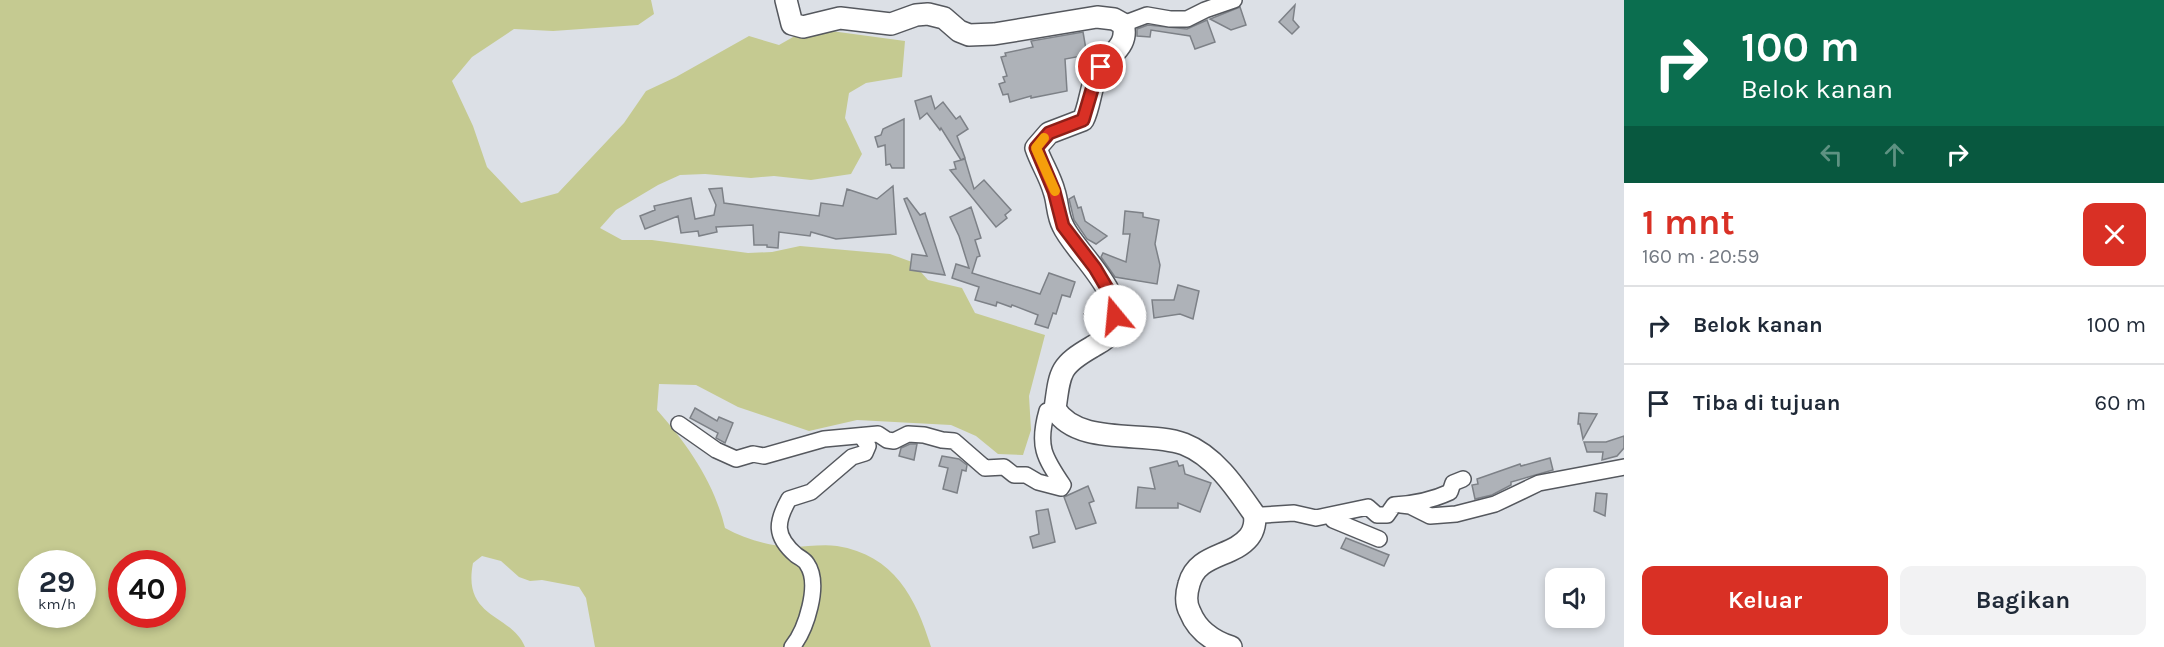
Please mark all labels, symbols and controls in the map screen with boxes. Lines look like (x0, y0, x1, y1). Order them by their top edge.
text: 100 m (1741, 22, 1860, 72)
icon: right (1642, 24, 1720, 102)
pin (1075, 41, 1126, 92)
icon: arrive (1084, 50, 1117, 83)
text: Belok kanan (1741, 73, 1893, 105)
icon: left (1815, 138, 1848, 171)
icon: ahead (1878, 138, 1911, 171)
icon: right (1941, 138, 1974, 171)
text: 1 mnt (1642, 201, 1735, 243)
button: close (2083, 203, 2146, 266)
text: 160 m · 20:59 (1642, 245, 1759, 268)
position arrow (1083, 284, 1147, 348)
icon: right (1642, 309, 1675, 342)
text: Belok kanan (1693, 312, 1823, 338)
text: 100 m (2087, 312, 2146, 338)
icon: arrive (1642, 387, 1675, 420)
text: Tiba di tujuan (1693, 390, 1840, 416)
text: 60 m (2095, 390, 2146, 416)
speed limit sign: 40 (108, 550, 186, 628)
text: 29 (39, 564, 75, 600)
button: Keluar (1642, 566, 1888, 635)
button: Bagikan (1900, 566, 2146, 635)
map controls (1545, 568, 1605, 628)
button: sound (1545, 568, 1605, 628)
text: km/h (38, 595, 76, 613)

